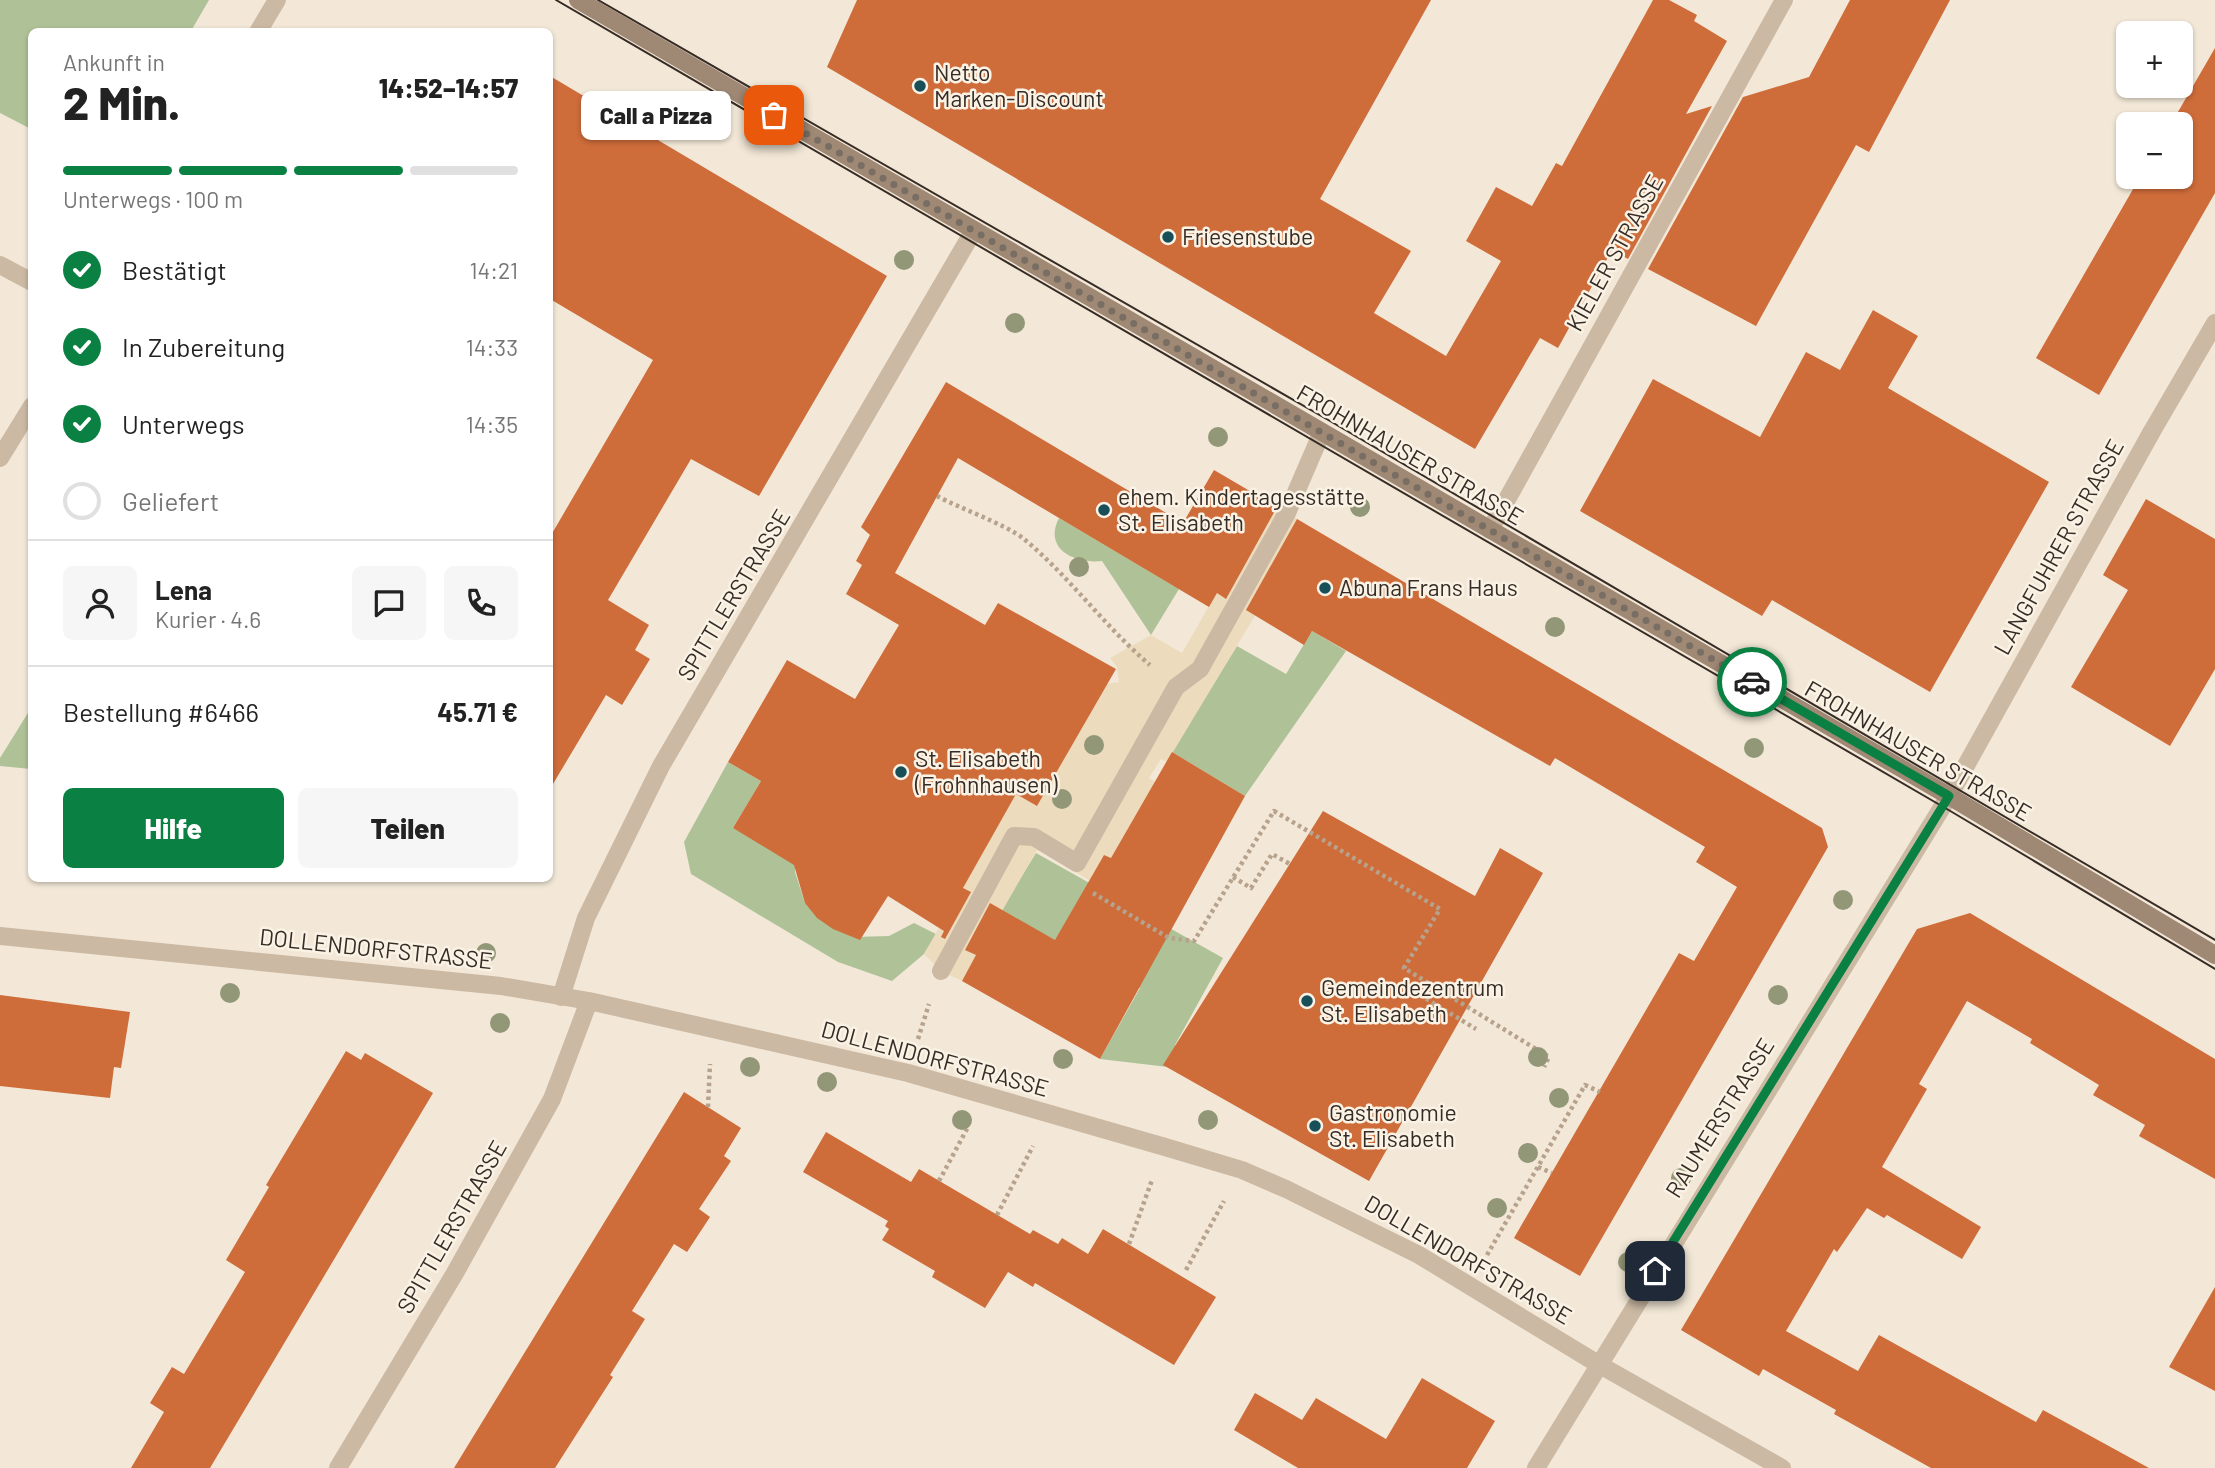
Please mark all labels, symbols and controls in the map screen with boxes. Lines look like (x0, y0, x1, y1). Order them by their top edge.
map controls (2116, 21, 2193, 189)
button: + (2116, 21, 2193, 98)
text: Ankunft in (63, 48, 165, 76)
place label: Netto Marken-Discount (934, 58, 1104, 112)
text: 14:52–14:57 (379, 72, 518, 103)
text: 2 Min. (63, 74, 180, 129)
marker: Netto Marken-Discount (912, 78, 928, 94)
pin (744, 85, 804, 145)
callout: Call a Pizza (582, 90, 732, 140)
icon: bag (755, 96, 793, 134)
text: Call a Pizza (600, 101, 712, 129)
button: − (2116, 112, 2193, 189)
street label: KIELER STRASSE (1560, 169, 1669, 336)
text: Unterwegs · 100 m (63, 185, 243, 213)
place label: Friesenstube (1182, 222, 1313, 250)
marker: Friesenstube (1160, 229, 1176, 245)
icon: check (63, 251, 101, 289)
text: Bestätigt (122, 254, 227, 285)
text: 14:21 (469, 256, 518, 284)
icon: check (63, 328, 101, 366)
text: In Zubereitung (122, 331, 285, 362)
text: 14:33 (466, 333, 518, 361)
street label: FROHNHAUSER STRASSE (1292, 378, 1529, 530)
icon: check (63, 405, 101, 443)
text: Unterwegs (122, 408, 244, 439)
text: 14:35 (466, 410, 518, 438)
street label: LANGFUHRER STRASSE (1987, 434, 2129, 659)
place label: ehem. Kindertagesstätte St. Elisabeth (1118, 482, 1365, 536)
text: Geliefert (122, 485, 219, 516)
marker: ehem. Kindertagesstätte St. Elisabeth (1096, 502, 1112, 518)
street label: SPITTLERSTRASSE (671, 504, 795, 685)
button: person (63, 566, 137, 640)
button: chat (352, 566, 426, 640)
button: phone (444, 566, 518, 640)
place label: Abuna Frans Haus (1339, 573, 1518, 601)
text: Lena (155, 574, 212, 605)
marker: Abuna Frans Haus (1317, 580, 1333, 596)
text: Kurier · 4.6 (155, 605, 261, 633)
courier (1717, 647, 1787, 717)
icon: car (1733, 663, 1771, 701)
street label: FROHNHAUSER STRASSE (1800, 674, 2037, 826)
text: Bestellung #6466 (63, 696, 259, 727)
text: 45.71 € (437, 696, 518, 727)
place label: St. Elisabeth (Frohnhausen) (914, 744, 1059, 798)
marker: St. Elisabeth (Frohnhausen) (893, 764, 909, 780)
button: Hilfe (63, 788, 284, 868)
button: Teilen (298, 788, 518, 868)
street label: DOLLENDORFSTRASSE (258, 922, 494, 974)
place label: Gemeindezentrum St. Elisabeth (1321, 973, 1504, 1027)
marker: Gemeindezentrum St. Elisabeth (1299, 993, 1315, 1009)
street label: DOLLENDORFSTRASSE (819, 1014, 1052, 1102)
street label: RAUMERSTRASSE (1659, 1032, 1780, 1202)
place label: Gastronomie St. Elisabeth (1329, 1098, 1457, 1152)
marker: Gastronomie St. Elisabeth (1307, 1118, 1323, 1134)
street label: SPITTLERSTRASSE (390, 1135, 512, 1318)
street label: DOLLENDORFSTRASSE (1360, 1188, 1577, 1330)
pin (1625, 1241, 1685, 1301)
icon: home (1636, 1252, 1674, 1290)

